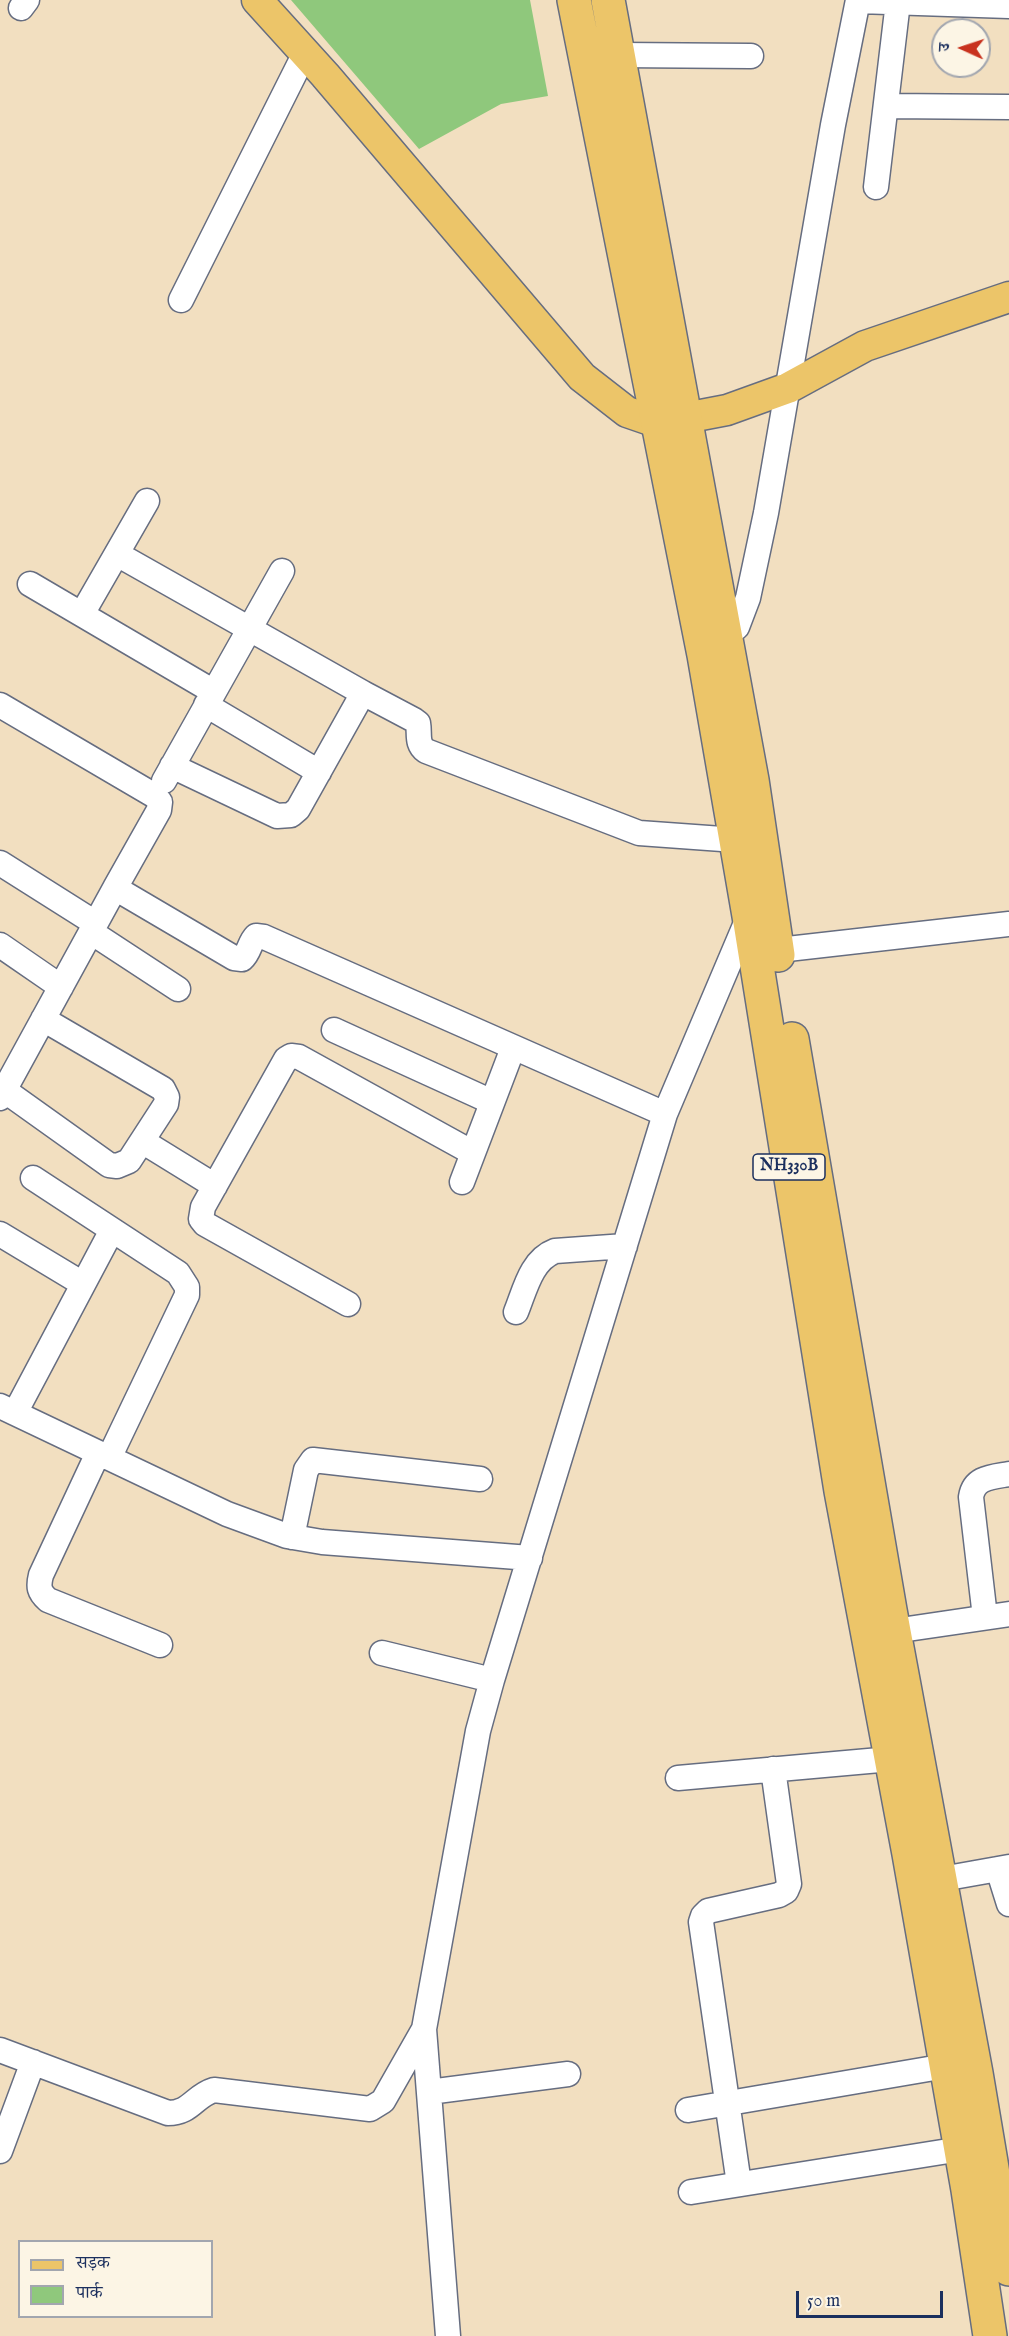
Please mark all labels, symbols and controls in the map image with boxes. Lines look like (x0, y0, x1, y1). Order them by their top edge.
north arrow (931, 18, 991, 78)
text: उ (935, 43, 955, 52)
road number: NH330B (753, 1154, 825, 1180)
legend (18, 2240, 213, 2318)
text: सड़क (76, 2252, 110, 2275)
scale bar (799, 2279, 946, 2317)
text: पार्क (76, 2282, 103, 2305)
text: 50 m (807, 2290, 840, 2313)

